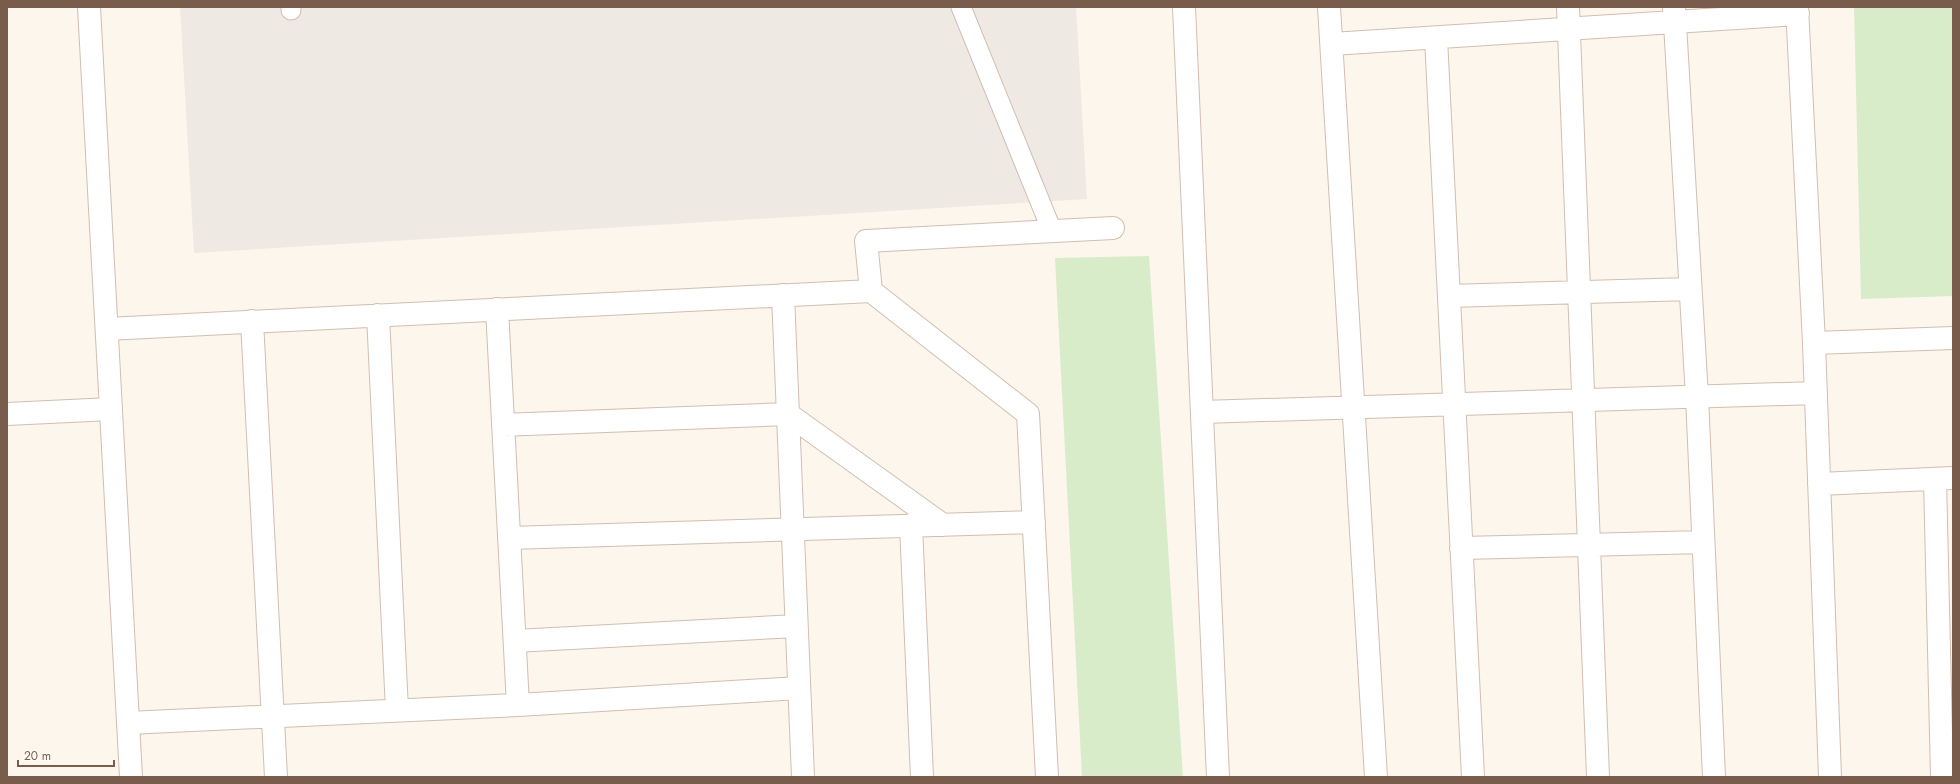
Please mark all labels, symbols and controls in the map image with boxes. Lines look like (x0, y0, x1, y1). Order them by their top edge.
scale bar (18, 742, 114, 768)
text: 20 m (24, 747, 51, 765)

